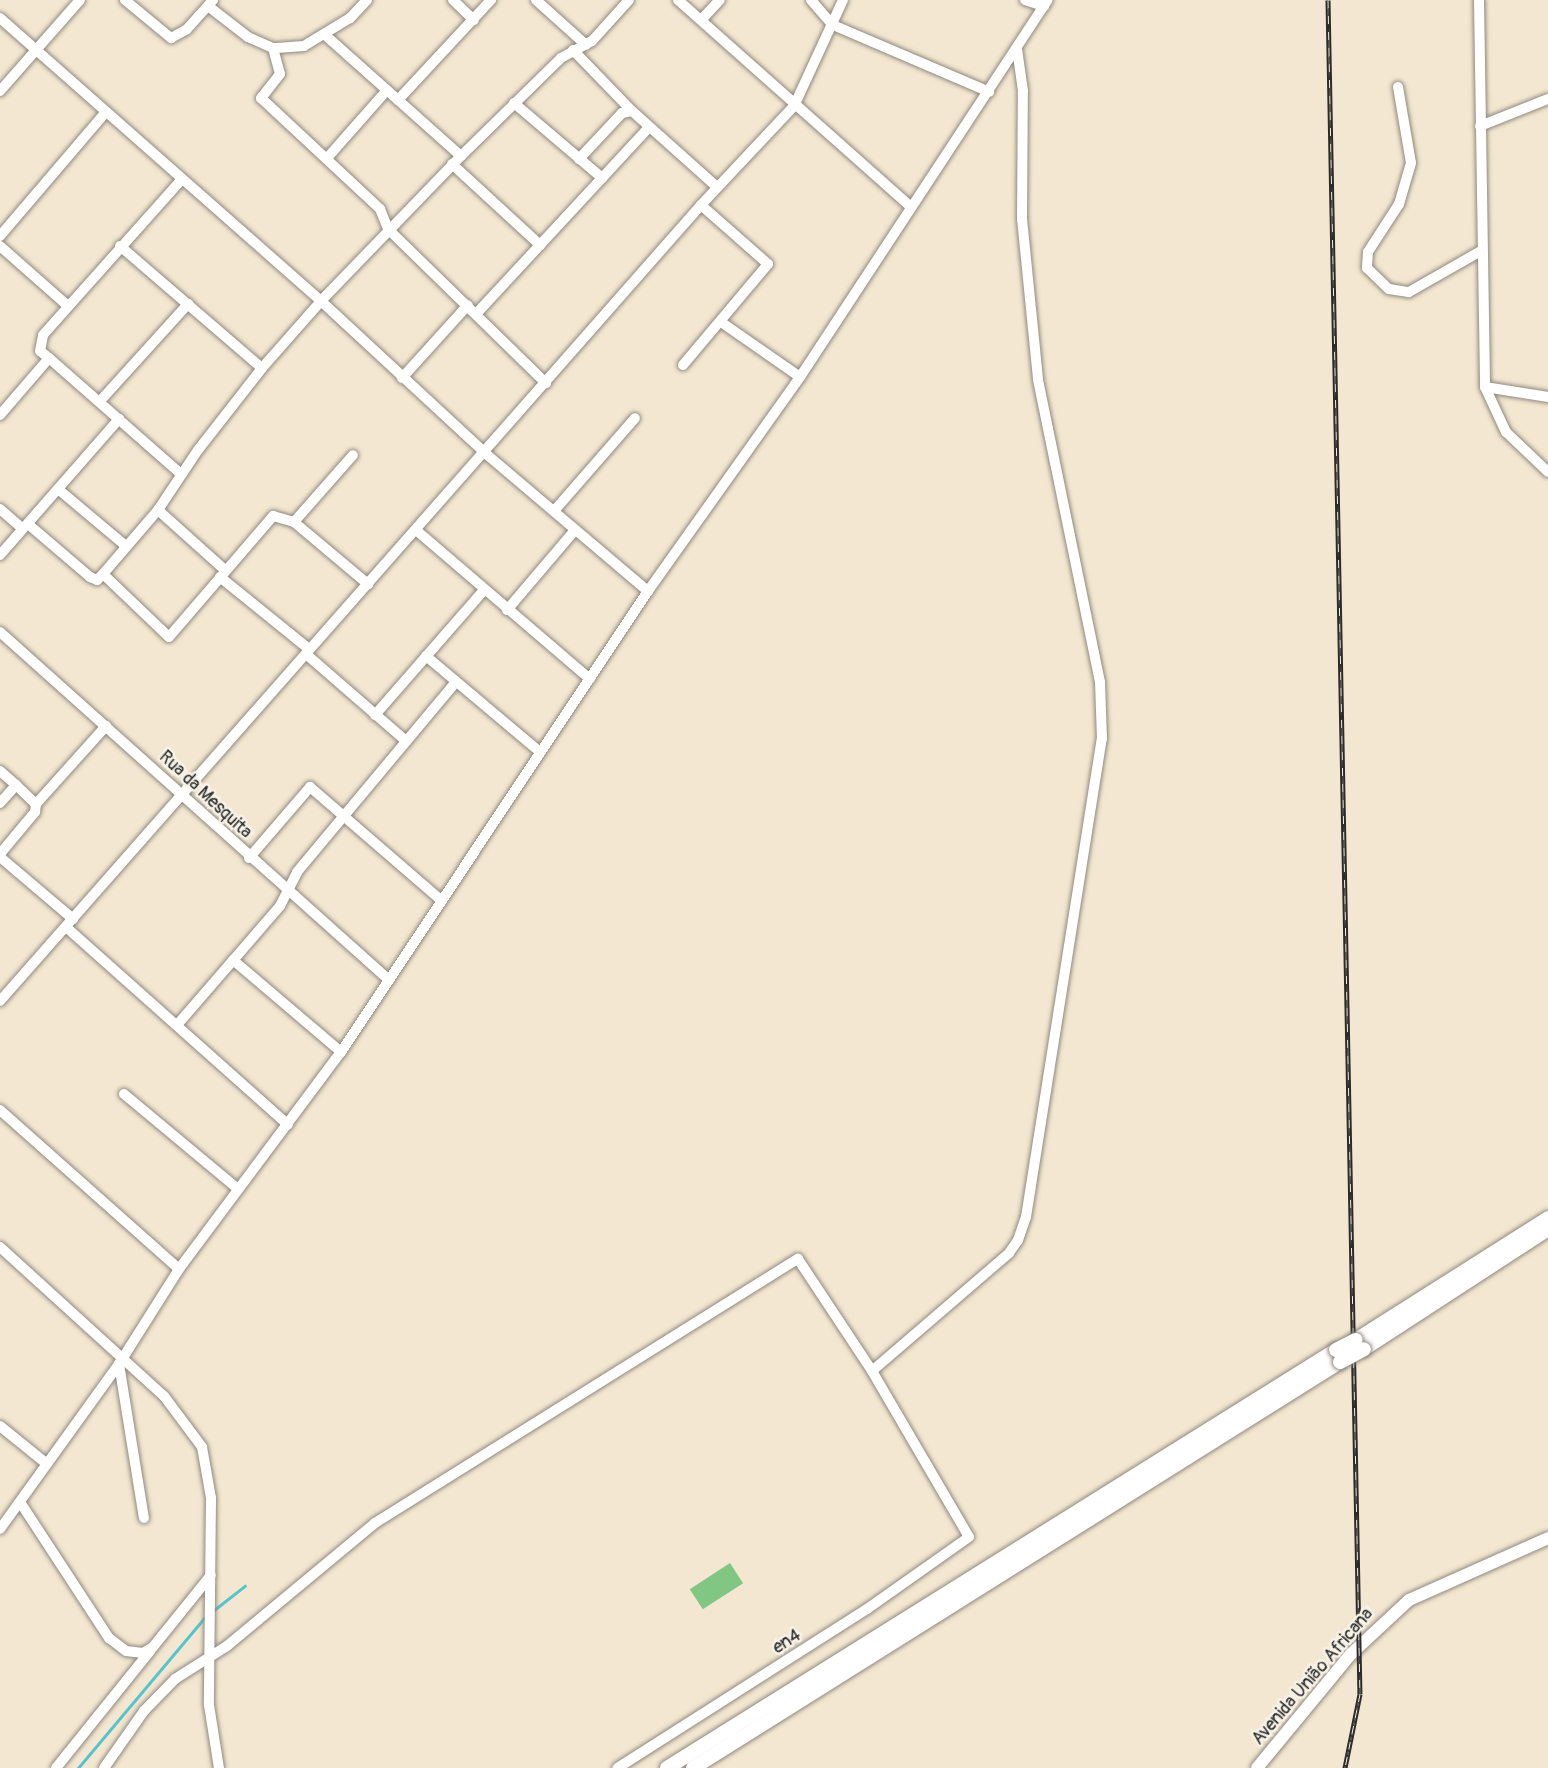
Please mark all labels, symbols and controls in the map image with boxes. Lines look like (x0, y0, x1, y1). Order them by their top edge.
street label: Rua da Mesquita (154, 747, 256, 843)
street label: Avenida União Africana (1248, 1604, 1378, 1750)
street label: en4 (769, 1625, 805, 1659)

